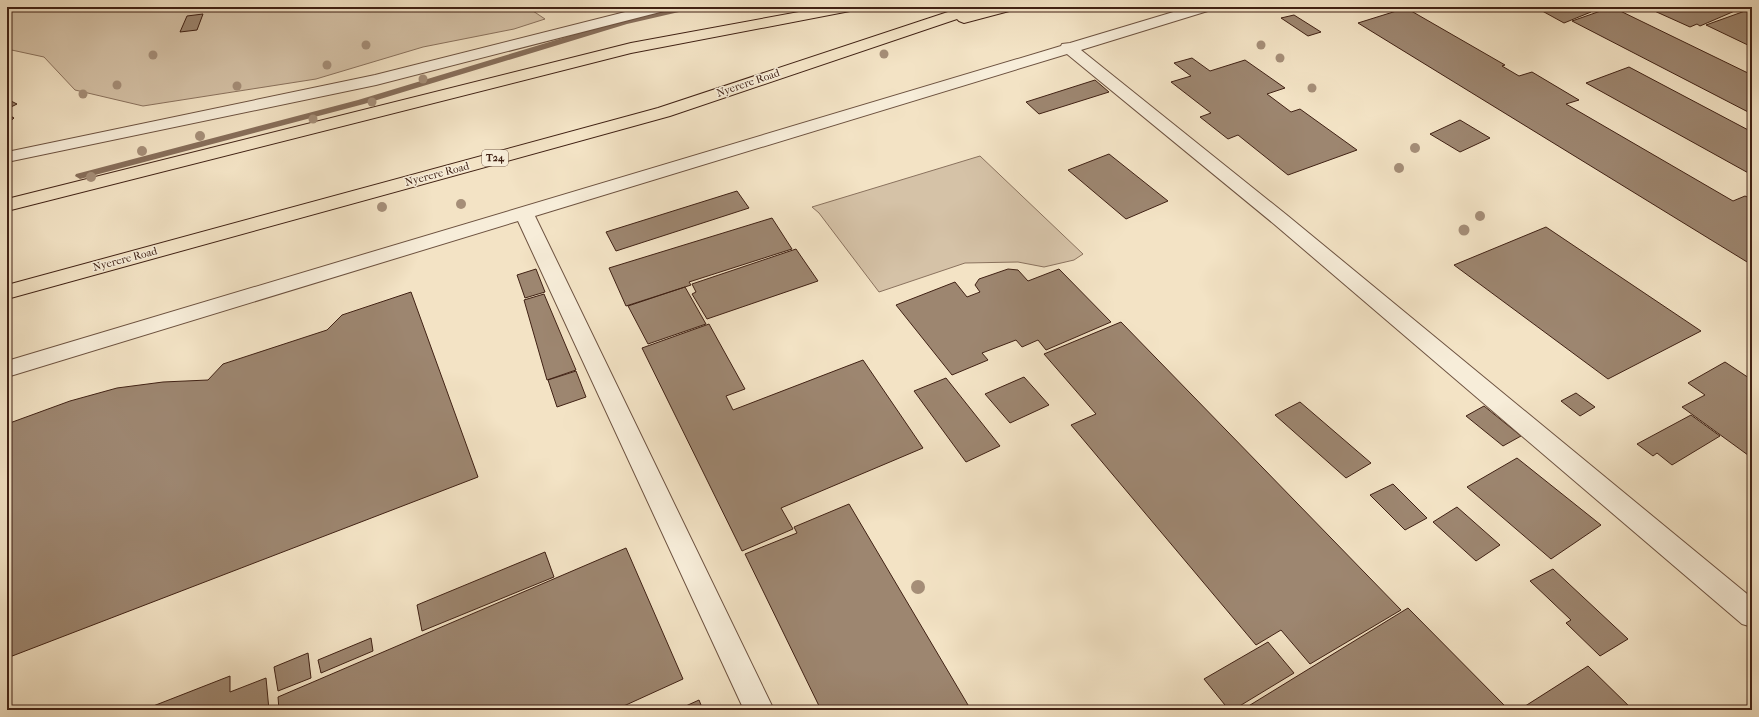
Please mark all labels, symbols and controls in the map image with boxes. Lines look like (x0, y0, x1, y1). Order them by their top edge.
street label: Nyerere Road (715, 66, 782, 100)
road number: T24 (482, 150, 508, 166)
street label: Nyerere Road (403, 159, 472, 189)
street label: Nyerere Road (91, 244, 160, 274)

